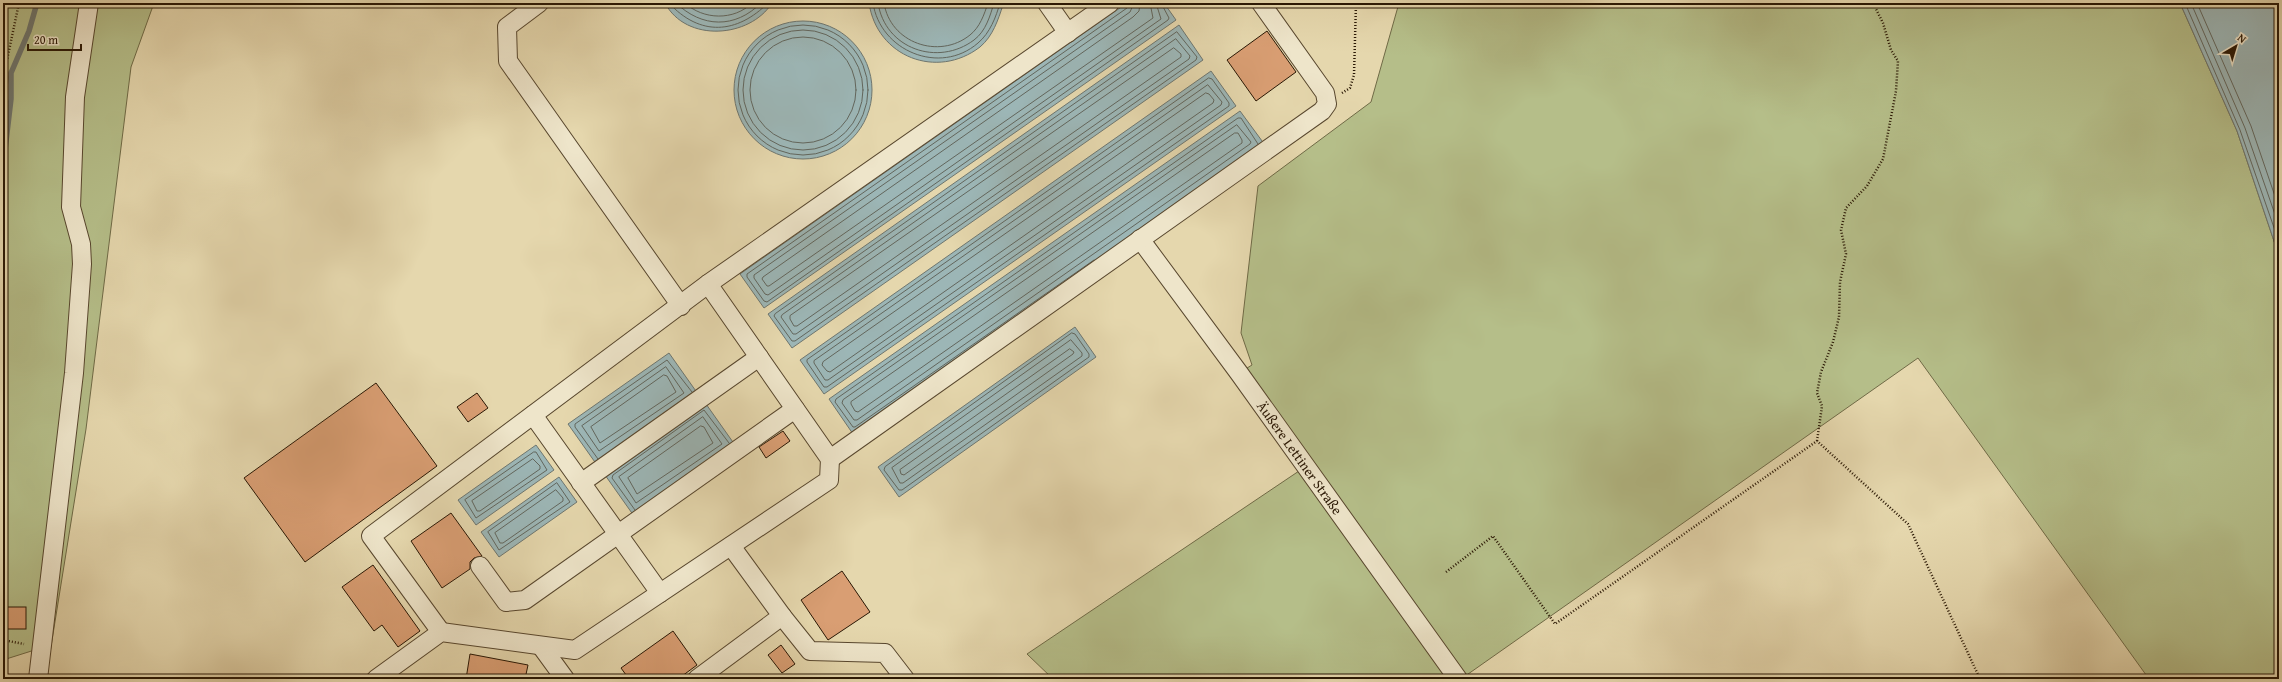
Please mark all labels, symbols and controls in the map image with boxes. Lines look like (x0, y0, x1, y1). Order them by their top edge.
scale bar (28, 26, 81, 52)
north arrow (2216, 26, 2256, 66)
text: N (2234, 30, 2250, 47)
text: 20 m (34, 31, 58, 48)
street label: Äußere Lettiner Straße (1252, 397, 1348, 519)

